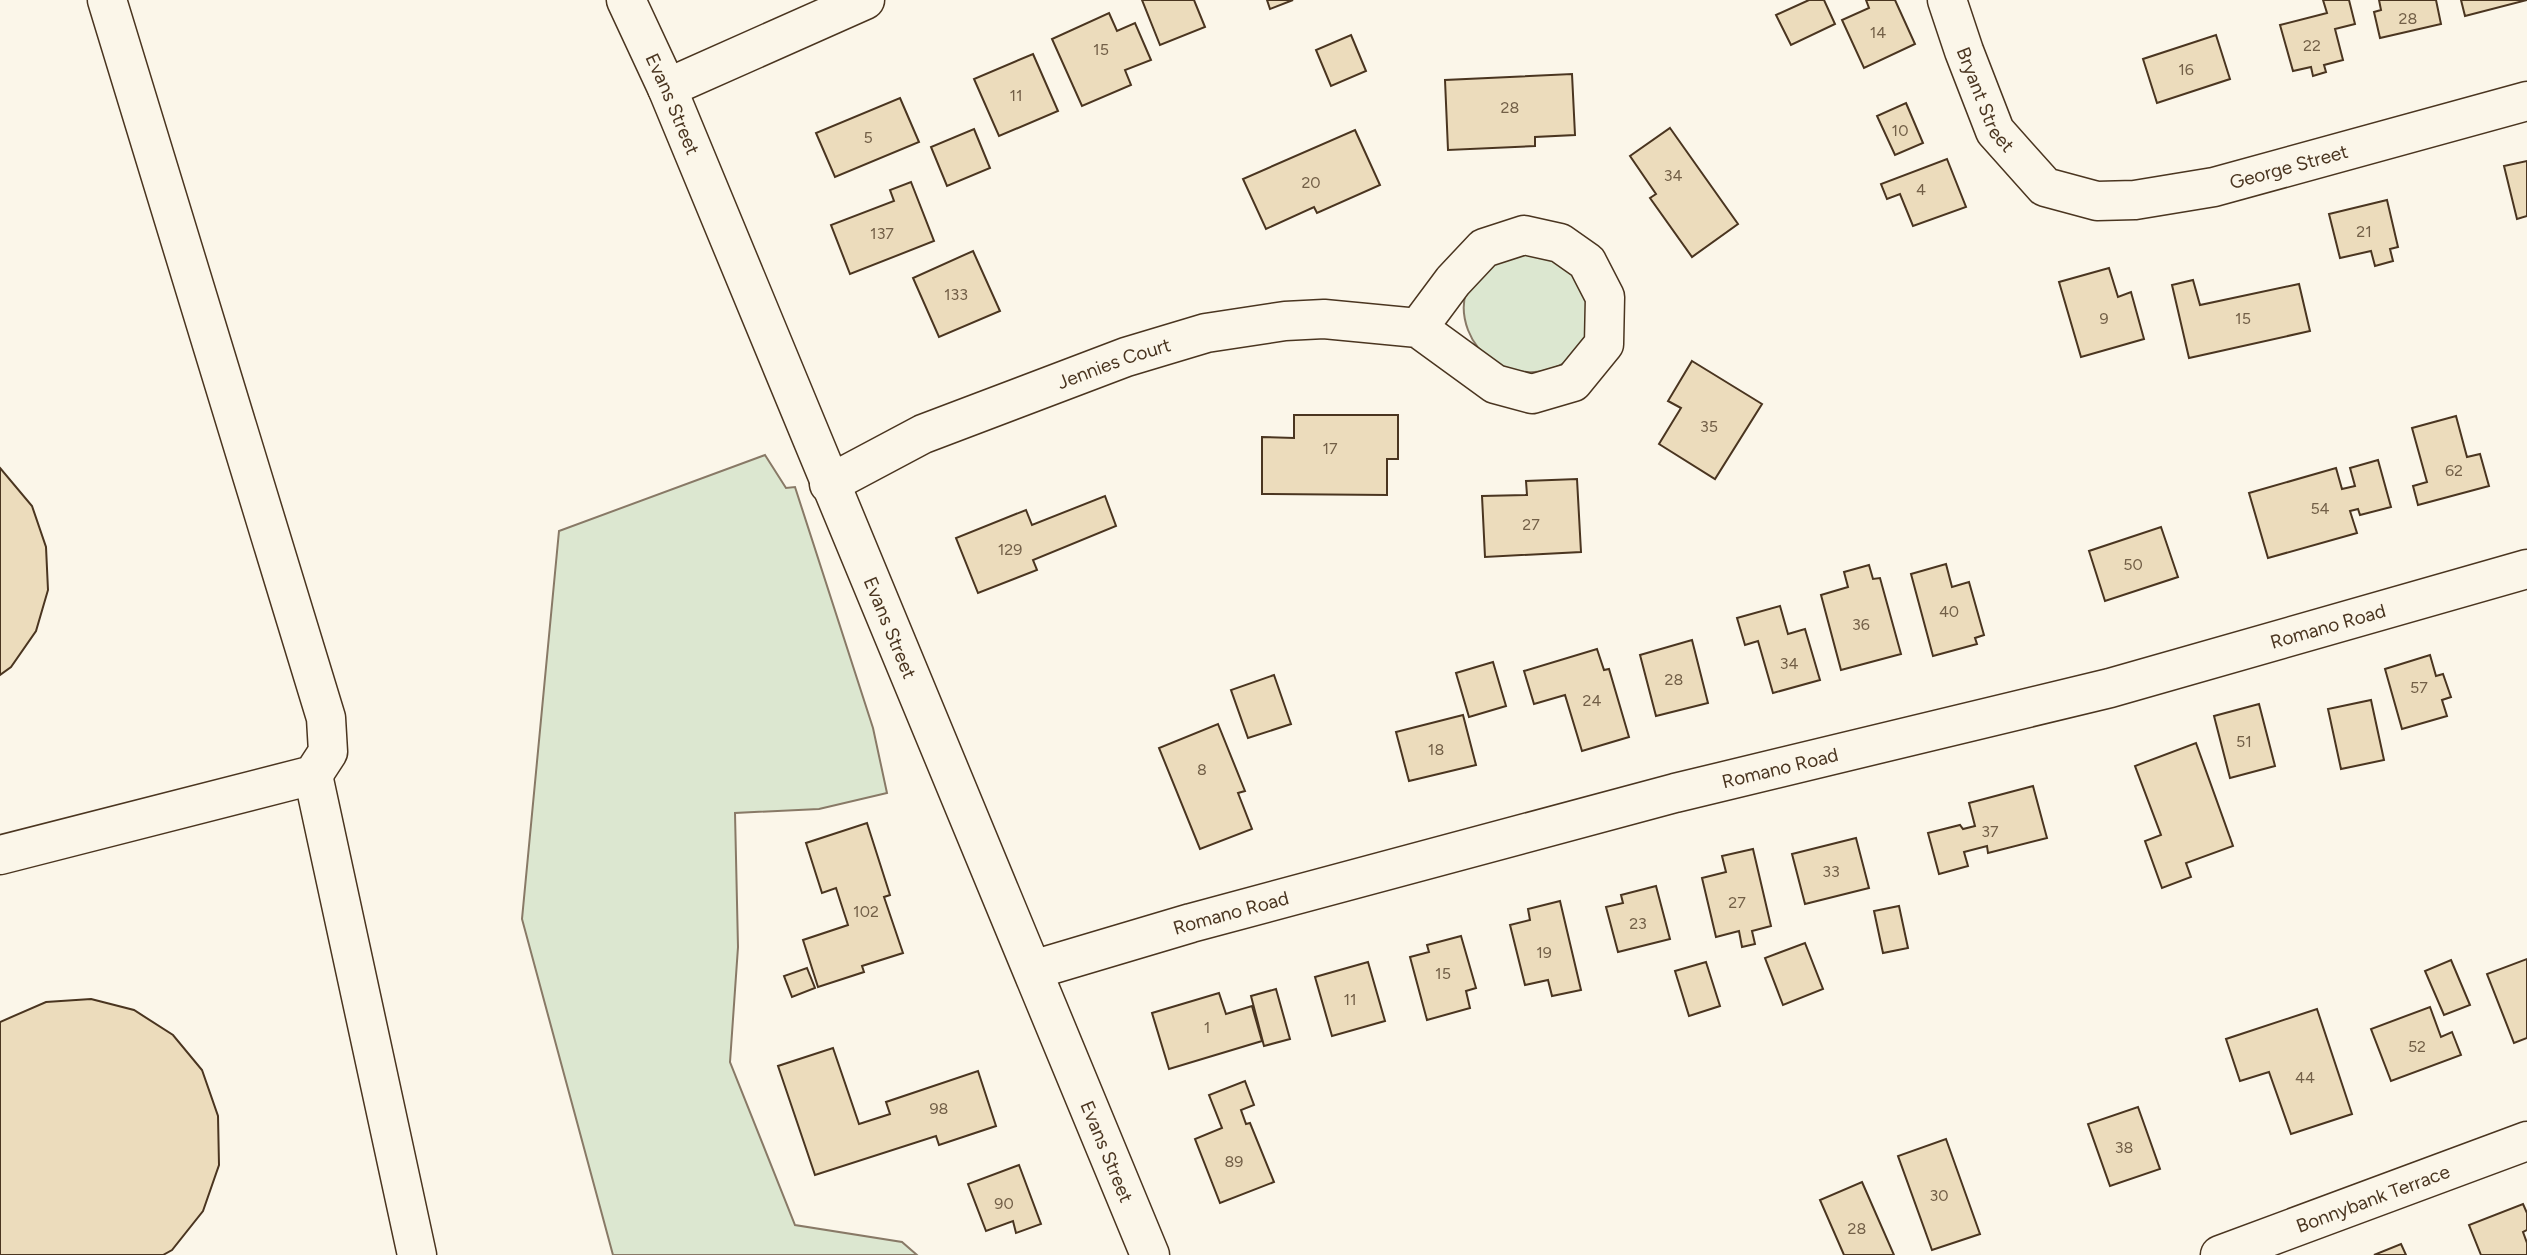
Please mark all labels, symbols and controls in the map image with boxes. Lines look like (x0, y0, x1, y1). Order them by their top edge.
house number: 28 (2399, 9, 2417, 28)
house number: 14 (1870, 23, 1886, 42)
house number: 22 (2303, 36, 2321, 55)
house number: 15 (1093, 40, 1109, 59)
street label: Bryant Street (1952, 44, 2019, 157)
street label: Evans Street (640, 50, 704, 158)
house number: 16 (2178, 60, 2194, 79)
house number: 11 (1009, 86, 1023, 105)
house number: 28 (1501, 98, 1519, 117)
house number: 10 (1892, 121, 1908, 140)
house number: 5 (863, 128, 873, 147)
street label: George Street (2227, 140, 2351, 194)
house number: 34 (1664, 166, 1682, 185)
house number: 20 (1301, 173, 1321, 192)
house number: 4 (1916, 180, 1926, 199)
house number: 21 (2356, 222, 2372, 241)
house number: 137 (870, 224, 894, 243)
house number: 133 (944, 285, 968, 304)
house number: 9 (2099, 309, 2109, 328)
house number: 15 (2235, 309, 2251, 328)
street label: Jennies Court (1054, 333, 1173, 394)
house number: 35 (1700, 417, 1718, 436)
house number: 17 (1322, 439, 1338, 458)
house number: 62 (2445, 461, 2463, 480)
house number: 54 (2310, 499, 2330, 518)
house number: 27 (1522, 515, 1540, 534)
house number: 129 (998, 540, 1022, 559)
house number: 50 (2123, 555, 2143, 574)
street label: Evans Street (859, 573, 921, 682)
street label: Romano Road (2268, 599, 2388, 654)
house number: 40 (1939, 602, 1959, 621)
house number: 36 (1852, 615, 1870, 634)
house number: 34 (1780, 654, 1798, 673)
house number: 28 (1665, 670, 1683, 689)
house number: 57 (2410, 678, 2428, 697)
house number: 24 (1583, 691, 1601, 710)
house number: 51 (2236, 732, 2252, 751)
house number: 18 (1428, 740, 1444, 759)
street label: Romano Road (1720, 743, 1841, 793)
house number: 8 (1197, 760, 1207, 779)
house number: 37 (1981, 822, 1999, 841)
house number: 33 (1822, 862, 1840, 881)
street label: Romano Road (1170, 886, 1291, 940)
house number: 27 (1728, 893, 1746, 912)
house number: 102 (853, 902, 879, 921)
house number: 23 (1629, 914, 1647, 933)
house number: 19 (1536, 943, 1552, 962)
house number: 15 (1435, 964, 1451, 983)
house number: 11 (1343, 990, 1357, 1009)
house number: 1 (1204, 1018, 1210, 1037)
house number: 52 (2408, 1037, 2426, 1056)
house number: 44 (2295, 1068, 2315, 1087)
street label: Evans Street (1075, 1097, 1138, 1206)
house number: 98 (930, 1099, 948, 1118)
house number: 38 (2115, 1138, 2133, 1157)
house number: 89 (1225, 1152, 1243, 1171)
street label: Bonnybank Terrace (2293, 1160, 2453, 1238)
house number: 30 (1930, 1186, 1948, 1205)
house number: 90 (994, 1194, 1014, 1213)
house number: 28 (1848, 1219, 1866, 1238)

